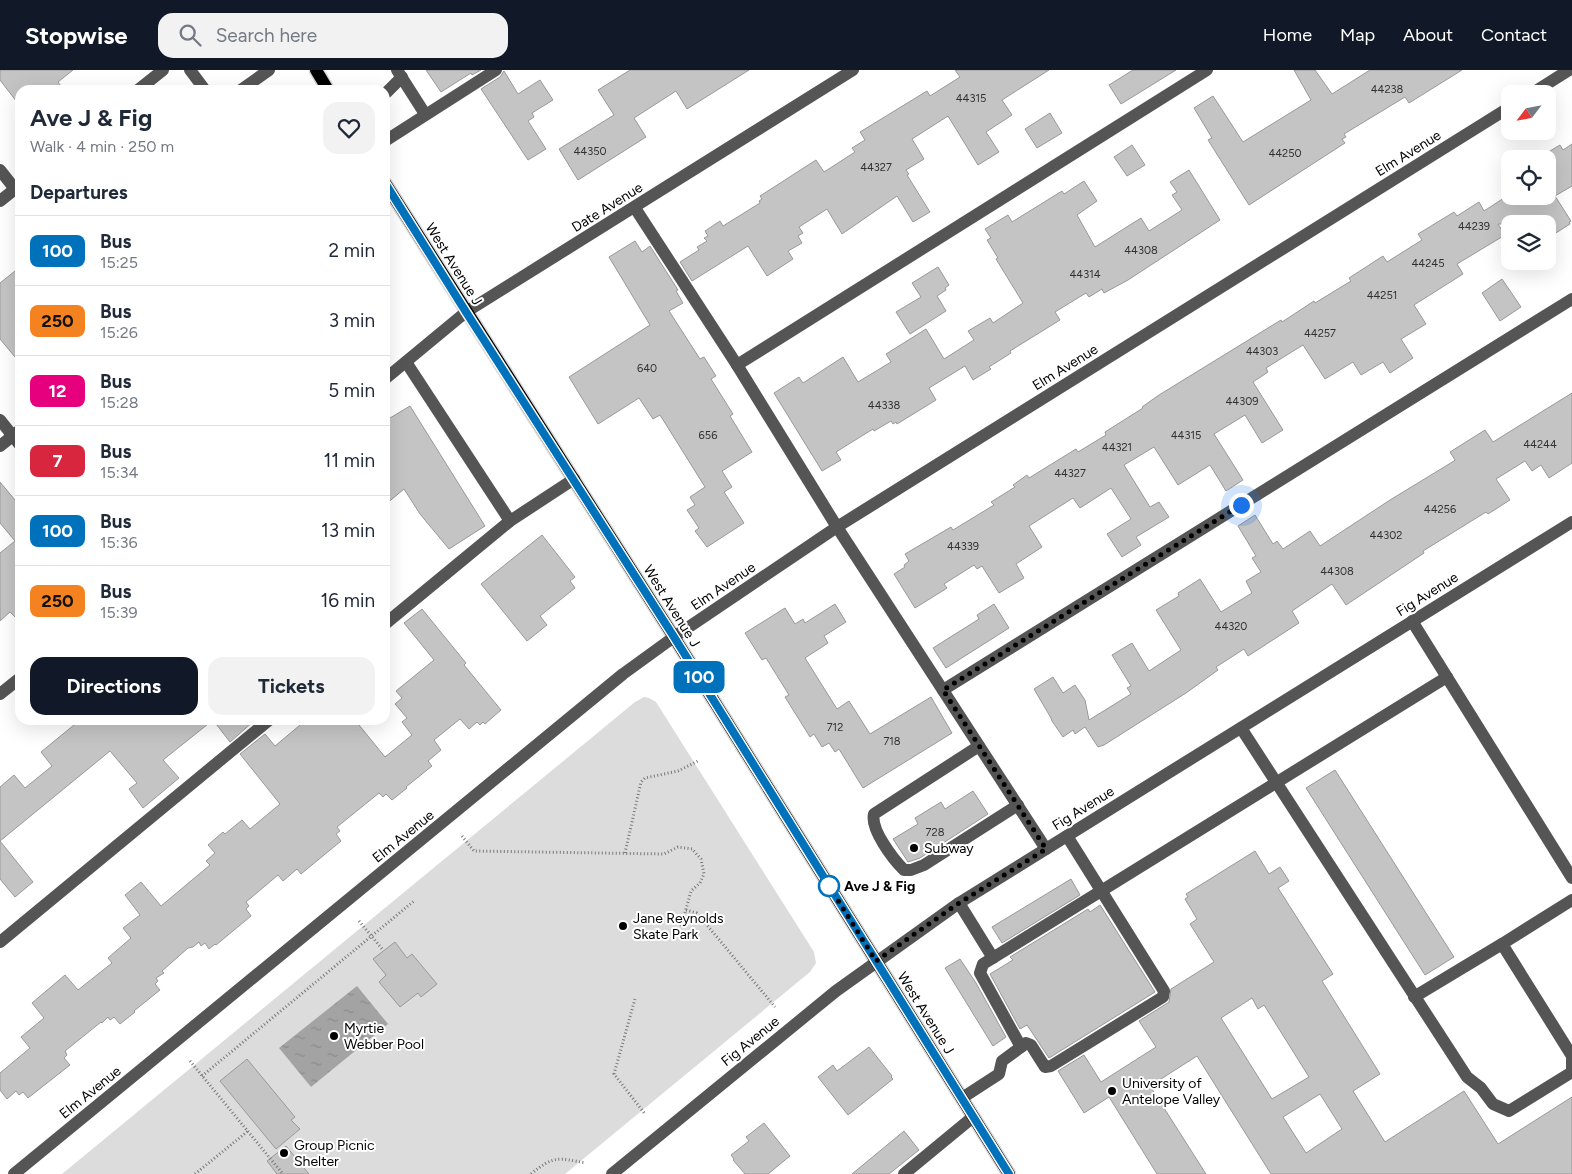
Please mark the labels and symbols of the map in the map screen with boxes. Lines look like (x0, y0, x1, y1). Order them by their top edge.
house number: 44238 (1371, 83, 1404, 96)
north arrow (1501, 85, 1556, 140)
house number: 44315 (956, 92, 986, 105)
street label: Elm Avenue (1372, 126, 1444, 180)
house number: 44350 (573, 145, 607, 158)
house number: 44250 (1268, 147, 1302, 160)
house number: 44327 (860, 161, 892, 174)
street label: Date Avenue (569, 179, 646, 236)
street label: West Avenue J (422, 220, 486, 309)
house number: 44239 (1458, 220, 1490, 233)
house number: 44308 (1124, 244, 1158, 257)
house number: 44245 (1412, 257, 1444, 270)
house number: 44314 (1069, 268, 1101, 281)
house number: 44251 (1367, 289, 1397, 302)
house number: 44257 (1304, 327, 1336, 340)
street label: Elm Avenue (1029, 340, 1101, 394)
house number: 44303 (1246, 345, 1278, 358)
house number: 640 (637, 362, 657, 375)
house number: 44309 (1226, 395, 1258, 408)
house number: 44338 (868, 399, 900, 412)
house number: 656 (699, 429, 717, 442)
house number: 44315 (1171, 429, 1201, 442)
house number: 44244 (1523, 438, 1557, 451)
house number: 44321 (1102, 441, 1132, 454)
house number: 44327 (1054, 467, 1086, 480)
your location (1229, 493, 1254, 518)
house number: 44256 (1424, 503, 1456, 516)
house number: 44302 (1370, 529, 1402, 542)
house number: 44339 (947, 540, 979, 553)
street label: Elm Avenue (688, 558, 759, 614)
street label: West Avenue J (640, 562, 704, 651)
house number: 44308 (1320, 565, 1354, 578)
street label: Fig Avenue (1393, 569, 1462, 620)
house number: 44320 (1215, 620, 1247, 633)
line badge: 100 (670, 661, 728, 693)
house number: 712 (827, 721, 843, 734)
house number: 718 (883, 735, 901, 748)
street label: Fig Avenue (1049, 783, 1118, 834)
street label: Elm Avenue (369, 806, 438, 866)
house number: 728 (926, 826, 945, 839)
place label: Subway (924, 840, 974, 857)
marker: Subway (908, 842, 920, 854)
marker: Ave J & Fig (818, 875, 840, 897)
place label: Ave J & Fig (844, 878, 915, 895)
place label: Jane Reynolds Skate Park (633, 910, 724, 943)
marker: Jane Reynolds Skate Park (617, 920, 629, 932)
street label: West Avenue J (894, 969, 958, 1058)
street label: Fig Avenue (718, 1013, 783, 1070)
place label: Myrtie Webber Pool (344, 1020, 424, 1053)
marker: Myrtie Webber Pool (328, 1030, 340, 1042)
street label: Elm Avenue (56, 1062, 125, 1122)
place label: University of Antelope Valley (1122, 1075, 1221, 1108)
marker: University of Antelope Valley (1106, 1085, 1118, 1097)
place label: Group Picnic Shelter (294, 1137, 375, 1170)
marker: Group Picnic Shelter (278, 1147, 290, 1159)

